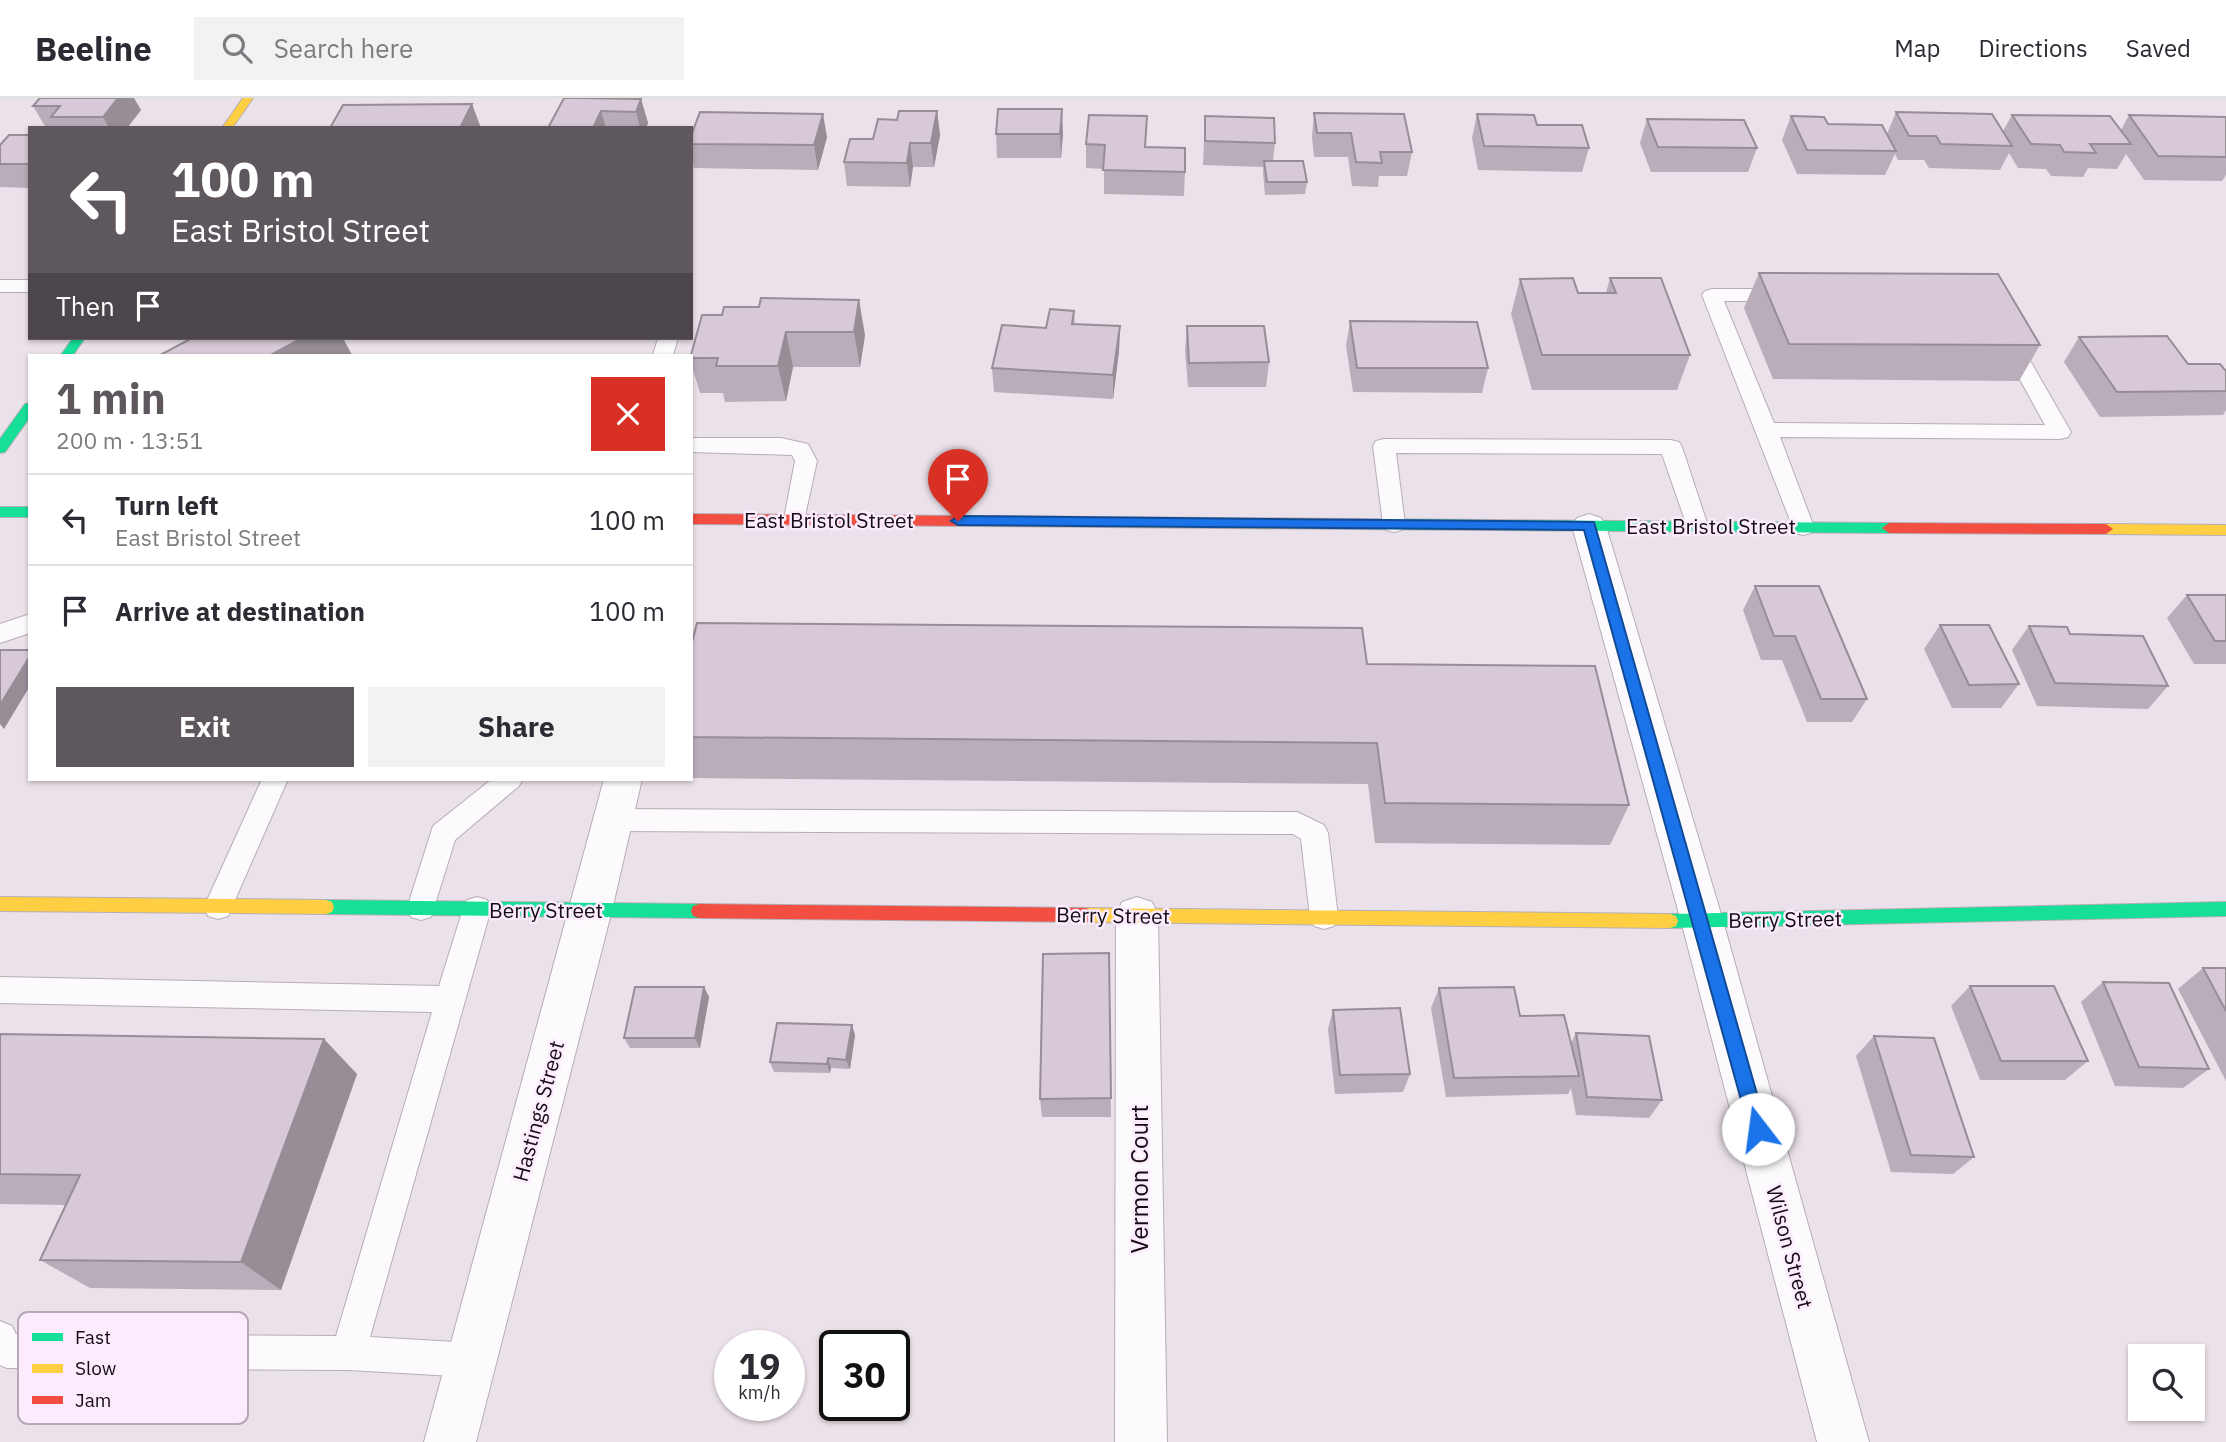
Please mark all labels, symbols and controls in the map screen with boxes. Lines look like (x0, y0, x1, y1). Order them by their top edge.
search box (194, 17, 684, 80)
text: Beeline (35, 27, 152, 70)
icon: search (218, 29, 256, 67)
text: Search here (274, 31, 413, 65)
text: Map (1894, 32, 1940, 64)
text: Directions (1978, 32, 2088, 64)
text: Saved (2126, 32, 2191, 64)
text: 100 m (171, 147, 315, 210)
icon: left (56, 154, 147, 245)
text: East Bristol Street (171, 209, 430, 251)
icon: arrive (129, 287, 167, 325)
text: Then (56, 289, 115, 323)
text: 1 min (56, 371, 166, 426)
button: close (591, 377, 665, 451)
text: 200 m · 13:51 (56, 425, 203, 455)
pin (928, 449, 988, 521)
icon: arrive (939, 460, 977, 498)
text: Turn left (115, 488, 218, 522)
icon: left (56, 501, 94, 539)
text: 100 m (589, 503, 665, 537)
street label: East Bristol Street (744, 506, 914, 534)
street label: East Bristol Street (1626, 512, 1796, 540)
text: East Bristol Street (115, 522, 301, 552)
icon: arrive (56, 592, 94, 630)
text: Arrive at destination (115, 594, 365, 628)
text: 100 m (589, 594, 665, 628)
button: Exit (56, 687, 354, 767)
button: Share (368, 687, 665, 767)
street label: Berry Street (489, 896, 603, 924)
street label: Berry Street (1056, 900, 1170, 930)
street label: Berry Street (1728, 904, 1842, 934)
street label: Hastings Street (506, 1038, 570, 1184)
position arrow (1721, 1092, 1795, 1166)
street label: Vermon Court (1123, 1105, 1155, 1253)
street label: Wilson Street (1760, 1182, 1820, 1312)
legend (18, 1312, 248, 1424)
text: Fast (75, 1325, 111, 1349)
speed limit sign: 30 (819, 1330, 910, 1421)
text: 19 (738, 1343, 781, 1389)
map controls (2128, 1344, 2205, 1421)
button: search (2128, 1344, 2205, 1421)
text: Slow (75, 1356, 116, 1380)
text: km/h (738, 1381, 781, 1404)
text: Jam (75, 1388, 111, 1412)

